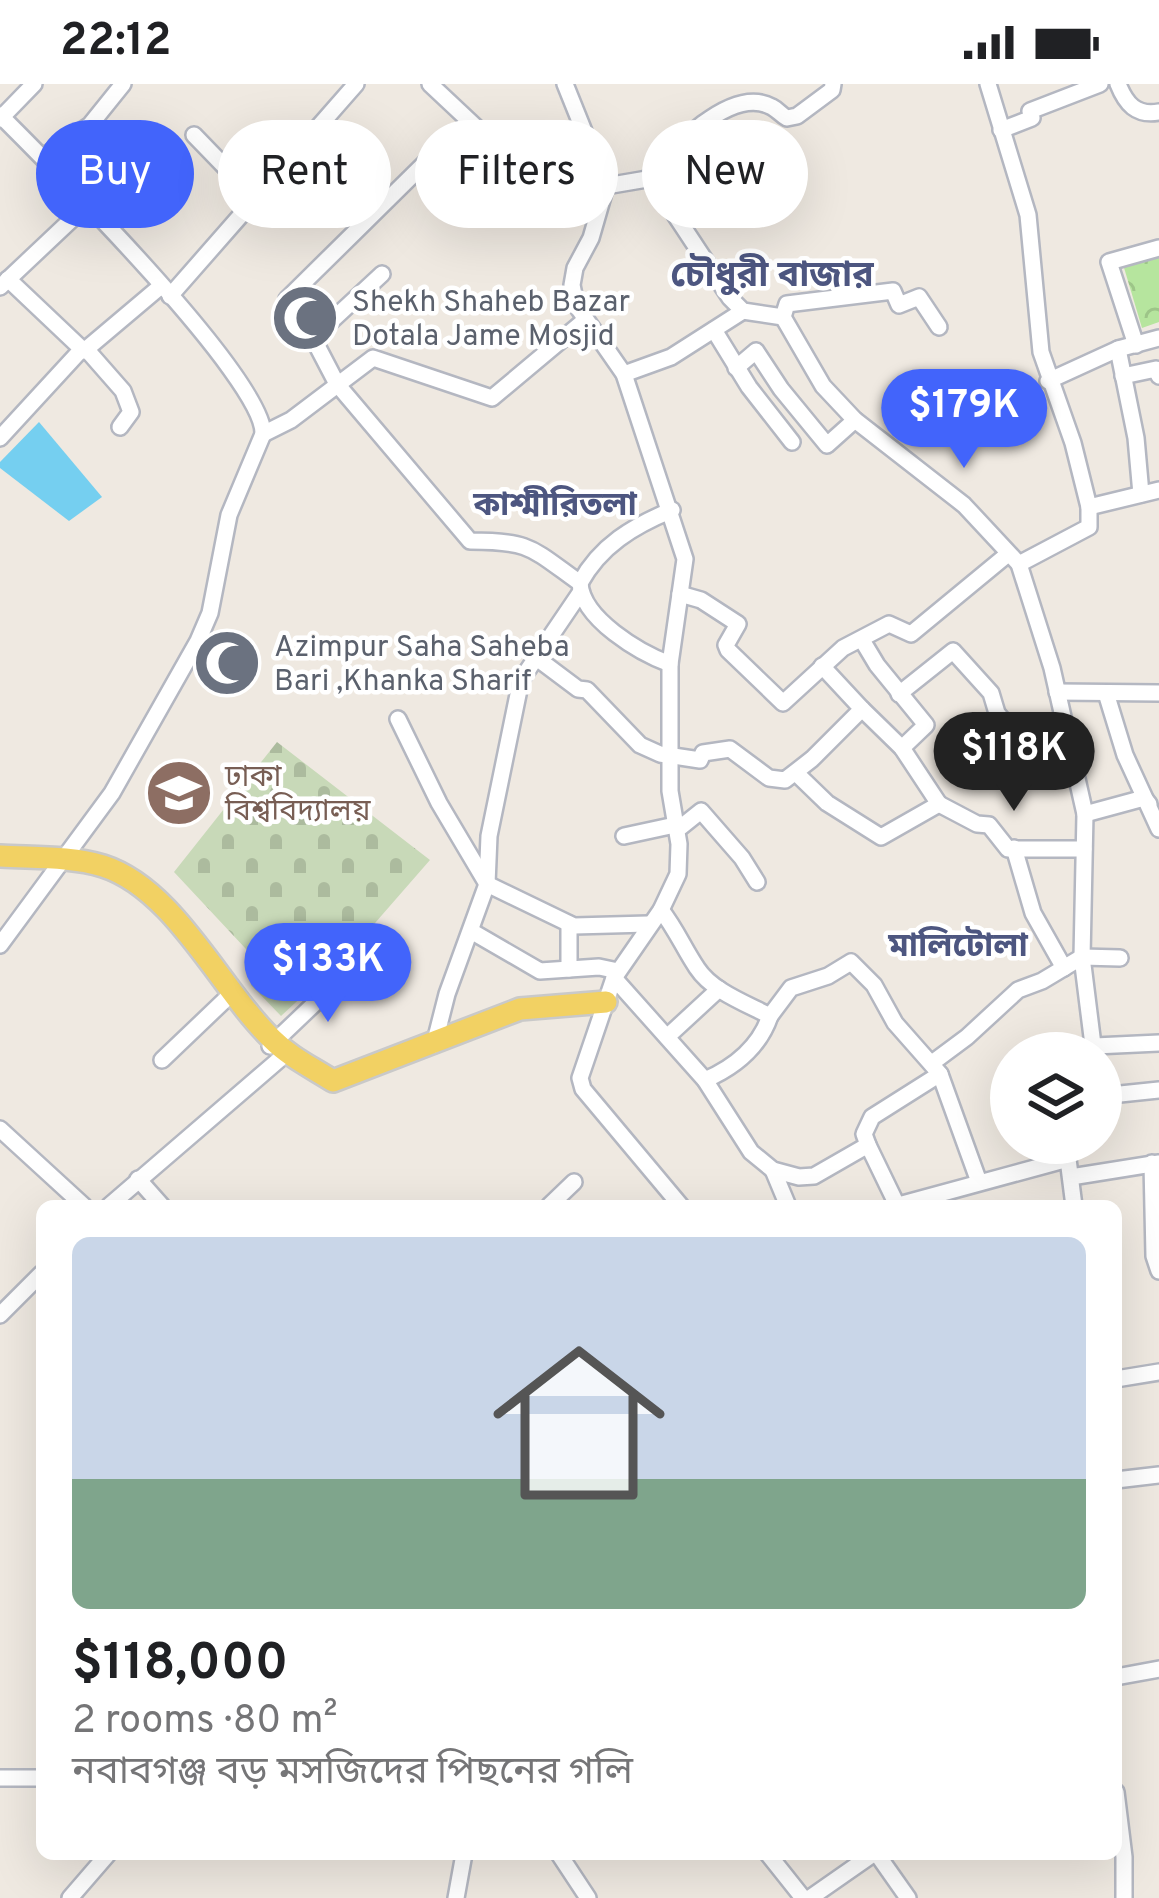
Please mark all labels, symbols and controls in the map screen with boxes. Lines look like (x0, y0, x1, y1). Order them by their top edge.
text: 22:12 (60, 14, 172, 71)
chip: Buy (36, 120, 194, 228)
chip: Rent (218, 120, 391, 228)
chip: Filters (415, 120, 618, 228)
chip: New (642, 120, 808, 228)
district label: চৌধুরী বাজার (670, 253, 875, 300)
mosque icon: Shekh Shaheb Bazar Dotala Jame Mosjid (270, 283, 340, 353)
place label: Shekh Shaheb Bazar Dotala Jame Mosjid (352, 285, 631, 356)
pin: $179K (880, 369, 1048, 471)
text: $179K (908, 383, 1020, 432)
district label: কাশ্মীরিতলা (472, 485, 637, 528)
mosque icon: Azimpur Saha Saheba Bari ,Khanka Sharif (192, 628, 262, 698)
place label: Azimpur Saha Saheba Bari ,Khanka Sharif (274, 630, 570, 701)
pin: $118K (930, 712, 1098, 814)
text: $118K (961, 726, 1067, 775)
school or university icon: ঢাকা বিশ্ববিদ্যালয় (144, 758, 214, 828)
place label: ঢাকা বিশ্ববিদ্যালয় (224, 760, 372, 831)
pin: $133K (244, 923, 412, 1025)
district label: মালিটোলা (887, 926, 1028, 969)
text: $133K (271, 937, 385, 986)
map controls (990, 1032, 1122, 1164)
button: layers (990, 1032, 1122, 1164)
icon: home (471, 1315, 687, 1531)
text: $118,000 (72, 1633, 288, 1698)
text: 2 rooms · 80 m² (72, 1698, 338, 1747)
text: নবাবগঞ্জ বড় মসজিদের পিছনের গলি (72, 1749, 633, 1798)

